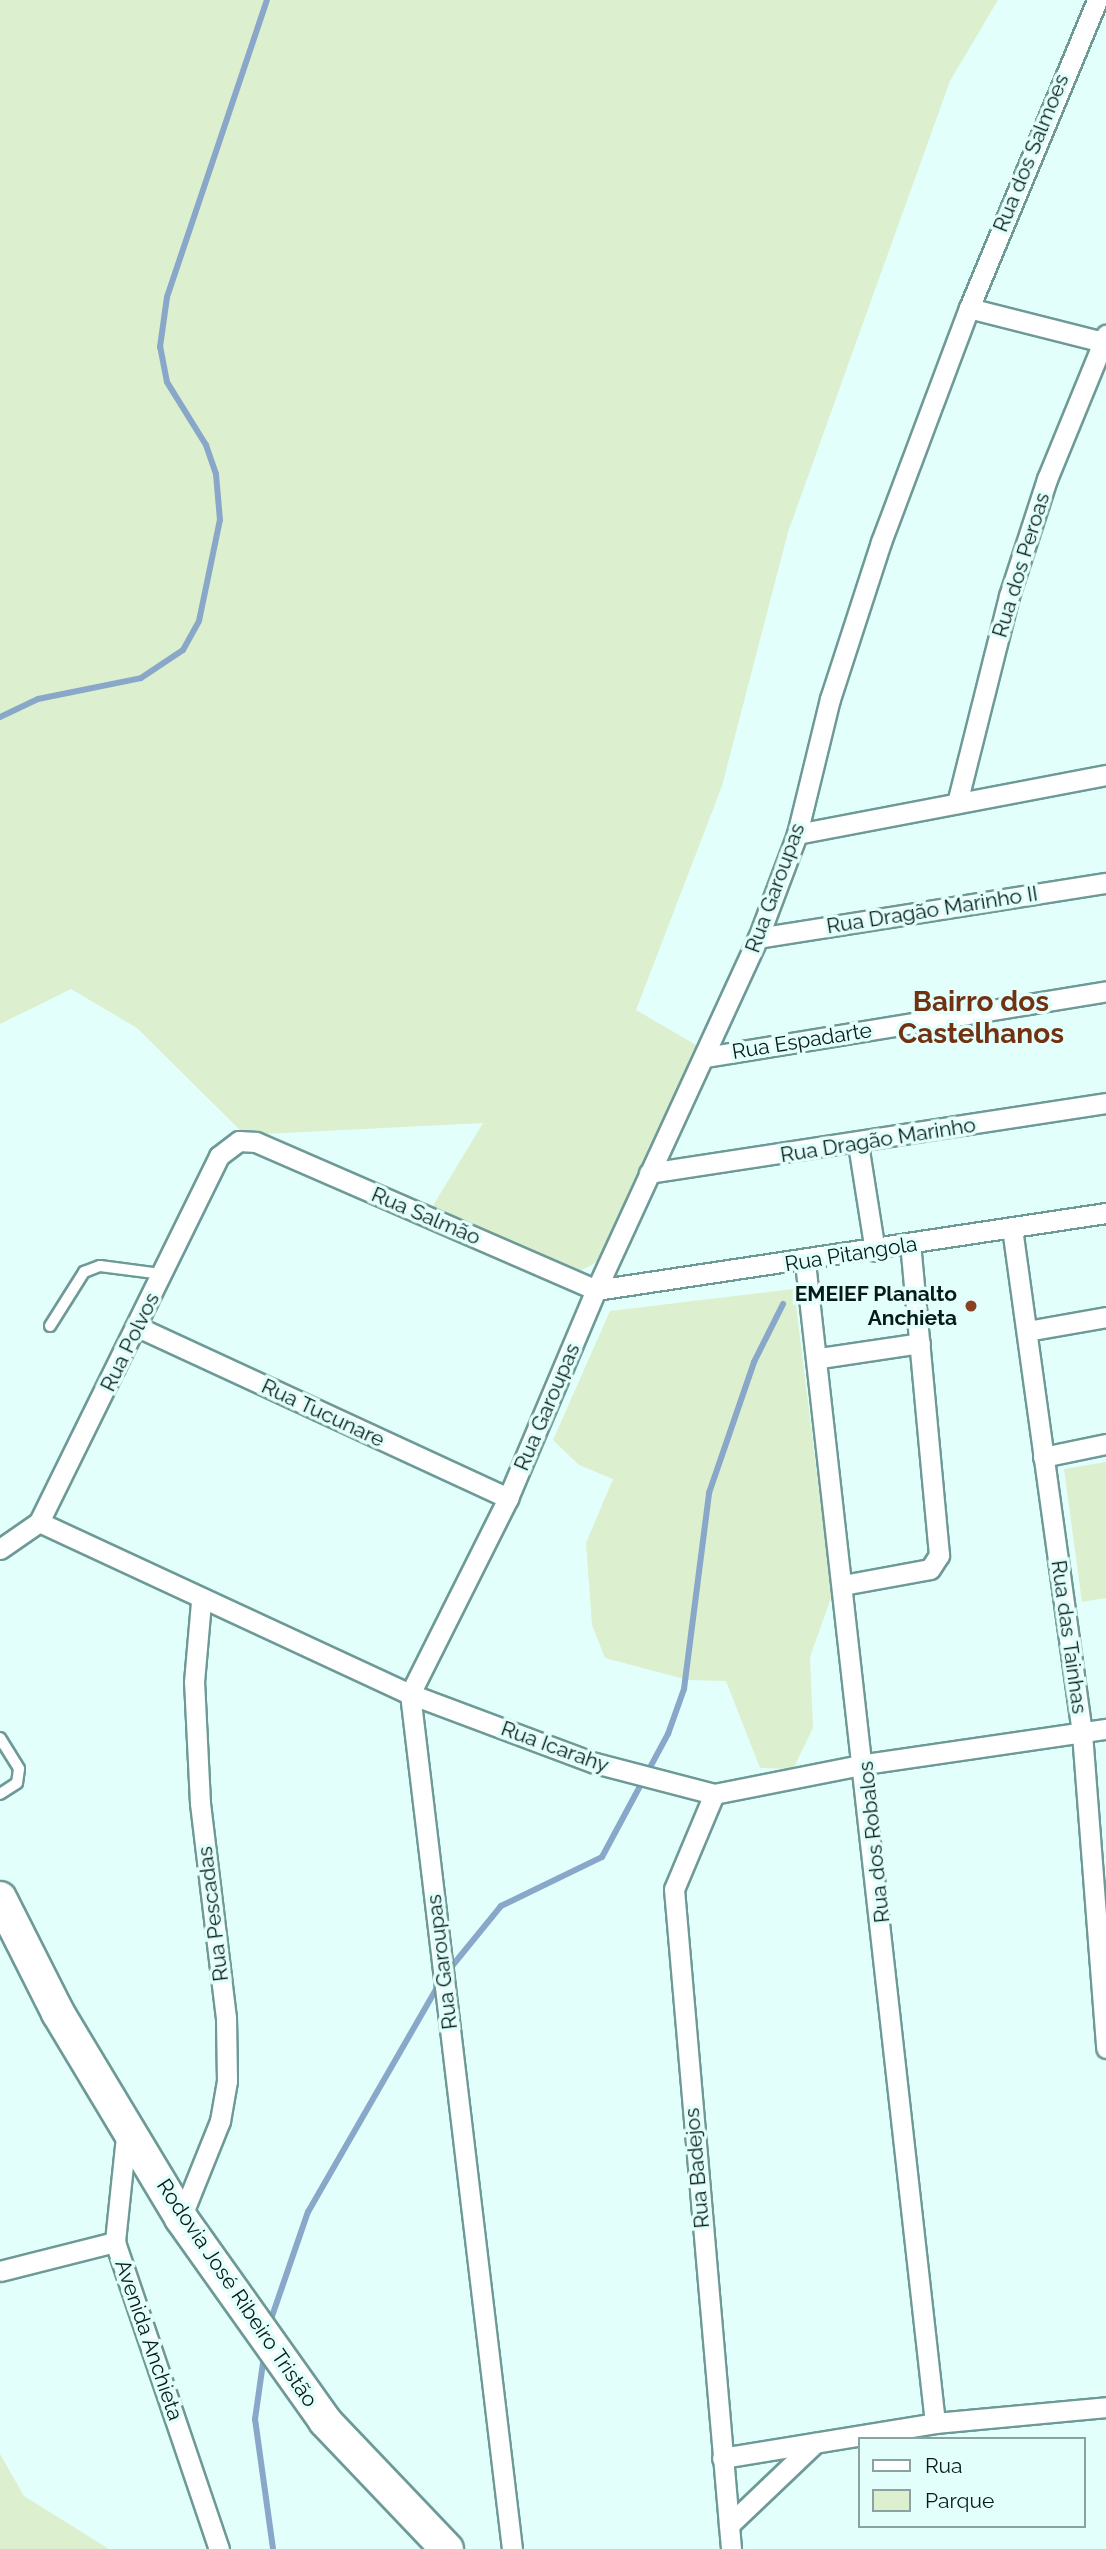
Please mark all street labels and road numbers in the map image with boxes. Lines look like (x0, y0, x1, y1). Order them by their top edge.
street label: Rua dos Salmoes (988, 70, 1074, 236)
street label: Rua dos Peroas (987, 490, 1055, 640)
street label: Rua Garoupas (740, 820, 810, 956)
street label: Rua Dragão Marinho II (825, 881, 1039, 939)
street label: Rua Espadarte (730, 1018, 874, 1064)
street label: Rua Dragão Marinho (778, 1112, 978, 1168)
street label: Rua Salmão (368, 1182, 484, 1250)
street label: Rua Pitangola (783, 1231, 919, 1277)
street label: Rua Polvos (95, 1288, 165, 1396)
street label: Rua Garoupas (509, 1340, 585, 1474)
street label: Rua Tucunare (257, 1373, 389, 1453)
street label: Rua das Tainhas (1046, 1558, 1092, 1716)
street label: Rua Icarahy (498, 1716, 612, 1778)
street label: Rua dos Robalos (853, 1760, 895, 1924)
street label: Rua Pescadas (192, 1845, 234, 1983)
street label: Rua Garoupas (421, 1893, 463, 2031)
street label: Rua Badejos (679, 2107, 715, 2229)
street label: Rodovia José Ribeiro Tristão (151, 2174, 323, 2412)
street label: Avenida Anchieta (110, 2256, 188, 2424)

